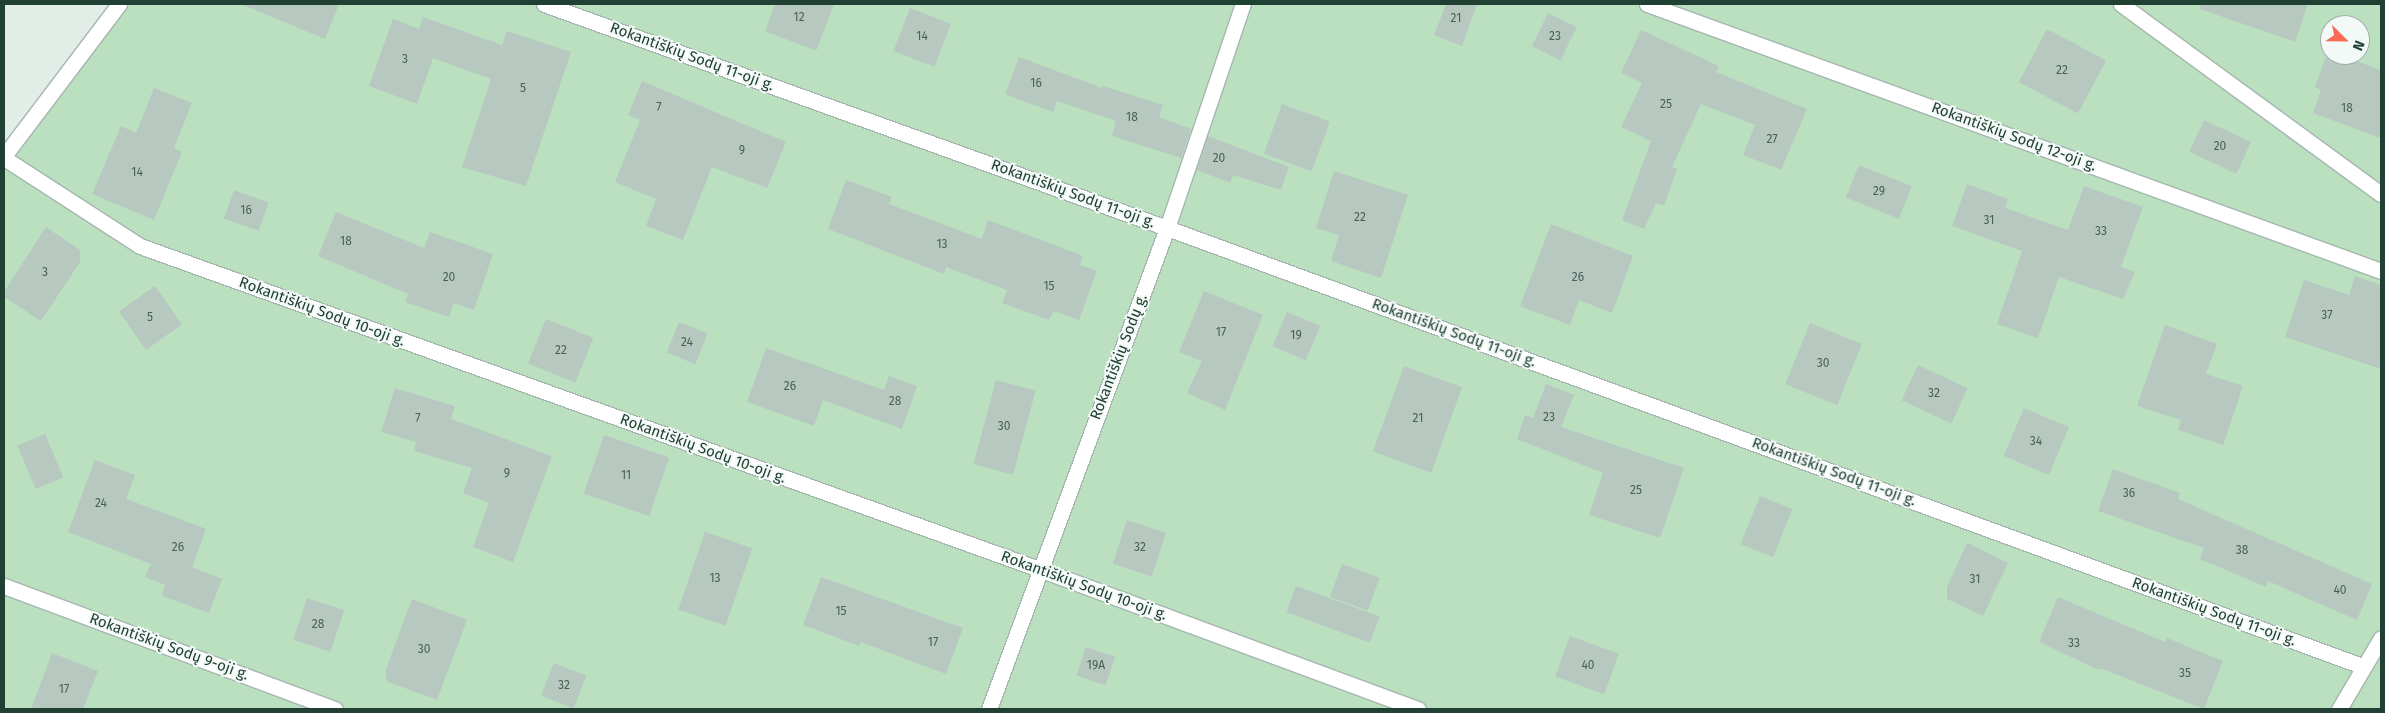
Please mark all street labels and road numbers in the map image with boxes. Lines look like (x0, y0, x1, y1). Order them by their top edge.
street label: Rokantiškių Sodų 11-oji g. (608, 19, 776, 95)
street label: Rokantiškių Sodų 12-oji g. (1929, 99, 2099, 175)
street label: Rokantiškių Sodų 11-oji g. (989, 156, 1157, 232)
street label: Rokantiškių Sodų 10-oji g. (237, 274, 407, 350)
street label: Rokantiškių Sodų g. (1087, 292, 1151, 422)
street label: Rokantiškių Sodų 11-oji g. (1370, 295, 1538, 371)
street label: Rokantiškių Sodų 10-oji g. (618, 411, 788, 487)
street label: Rokantiškių Sodų 11-oji g. (1750, 434, 1918, 510)
street label: Rokantiškių Sodų 10-oji g. (999, 548, 1169, 624)
street label: Rokantiškių Sodų 11-oji g. (2130, 574, 2298, 650)
street label: Rokantiškių Sodų 9-oji g. (87, 610, 251, 684)

